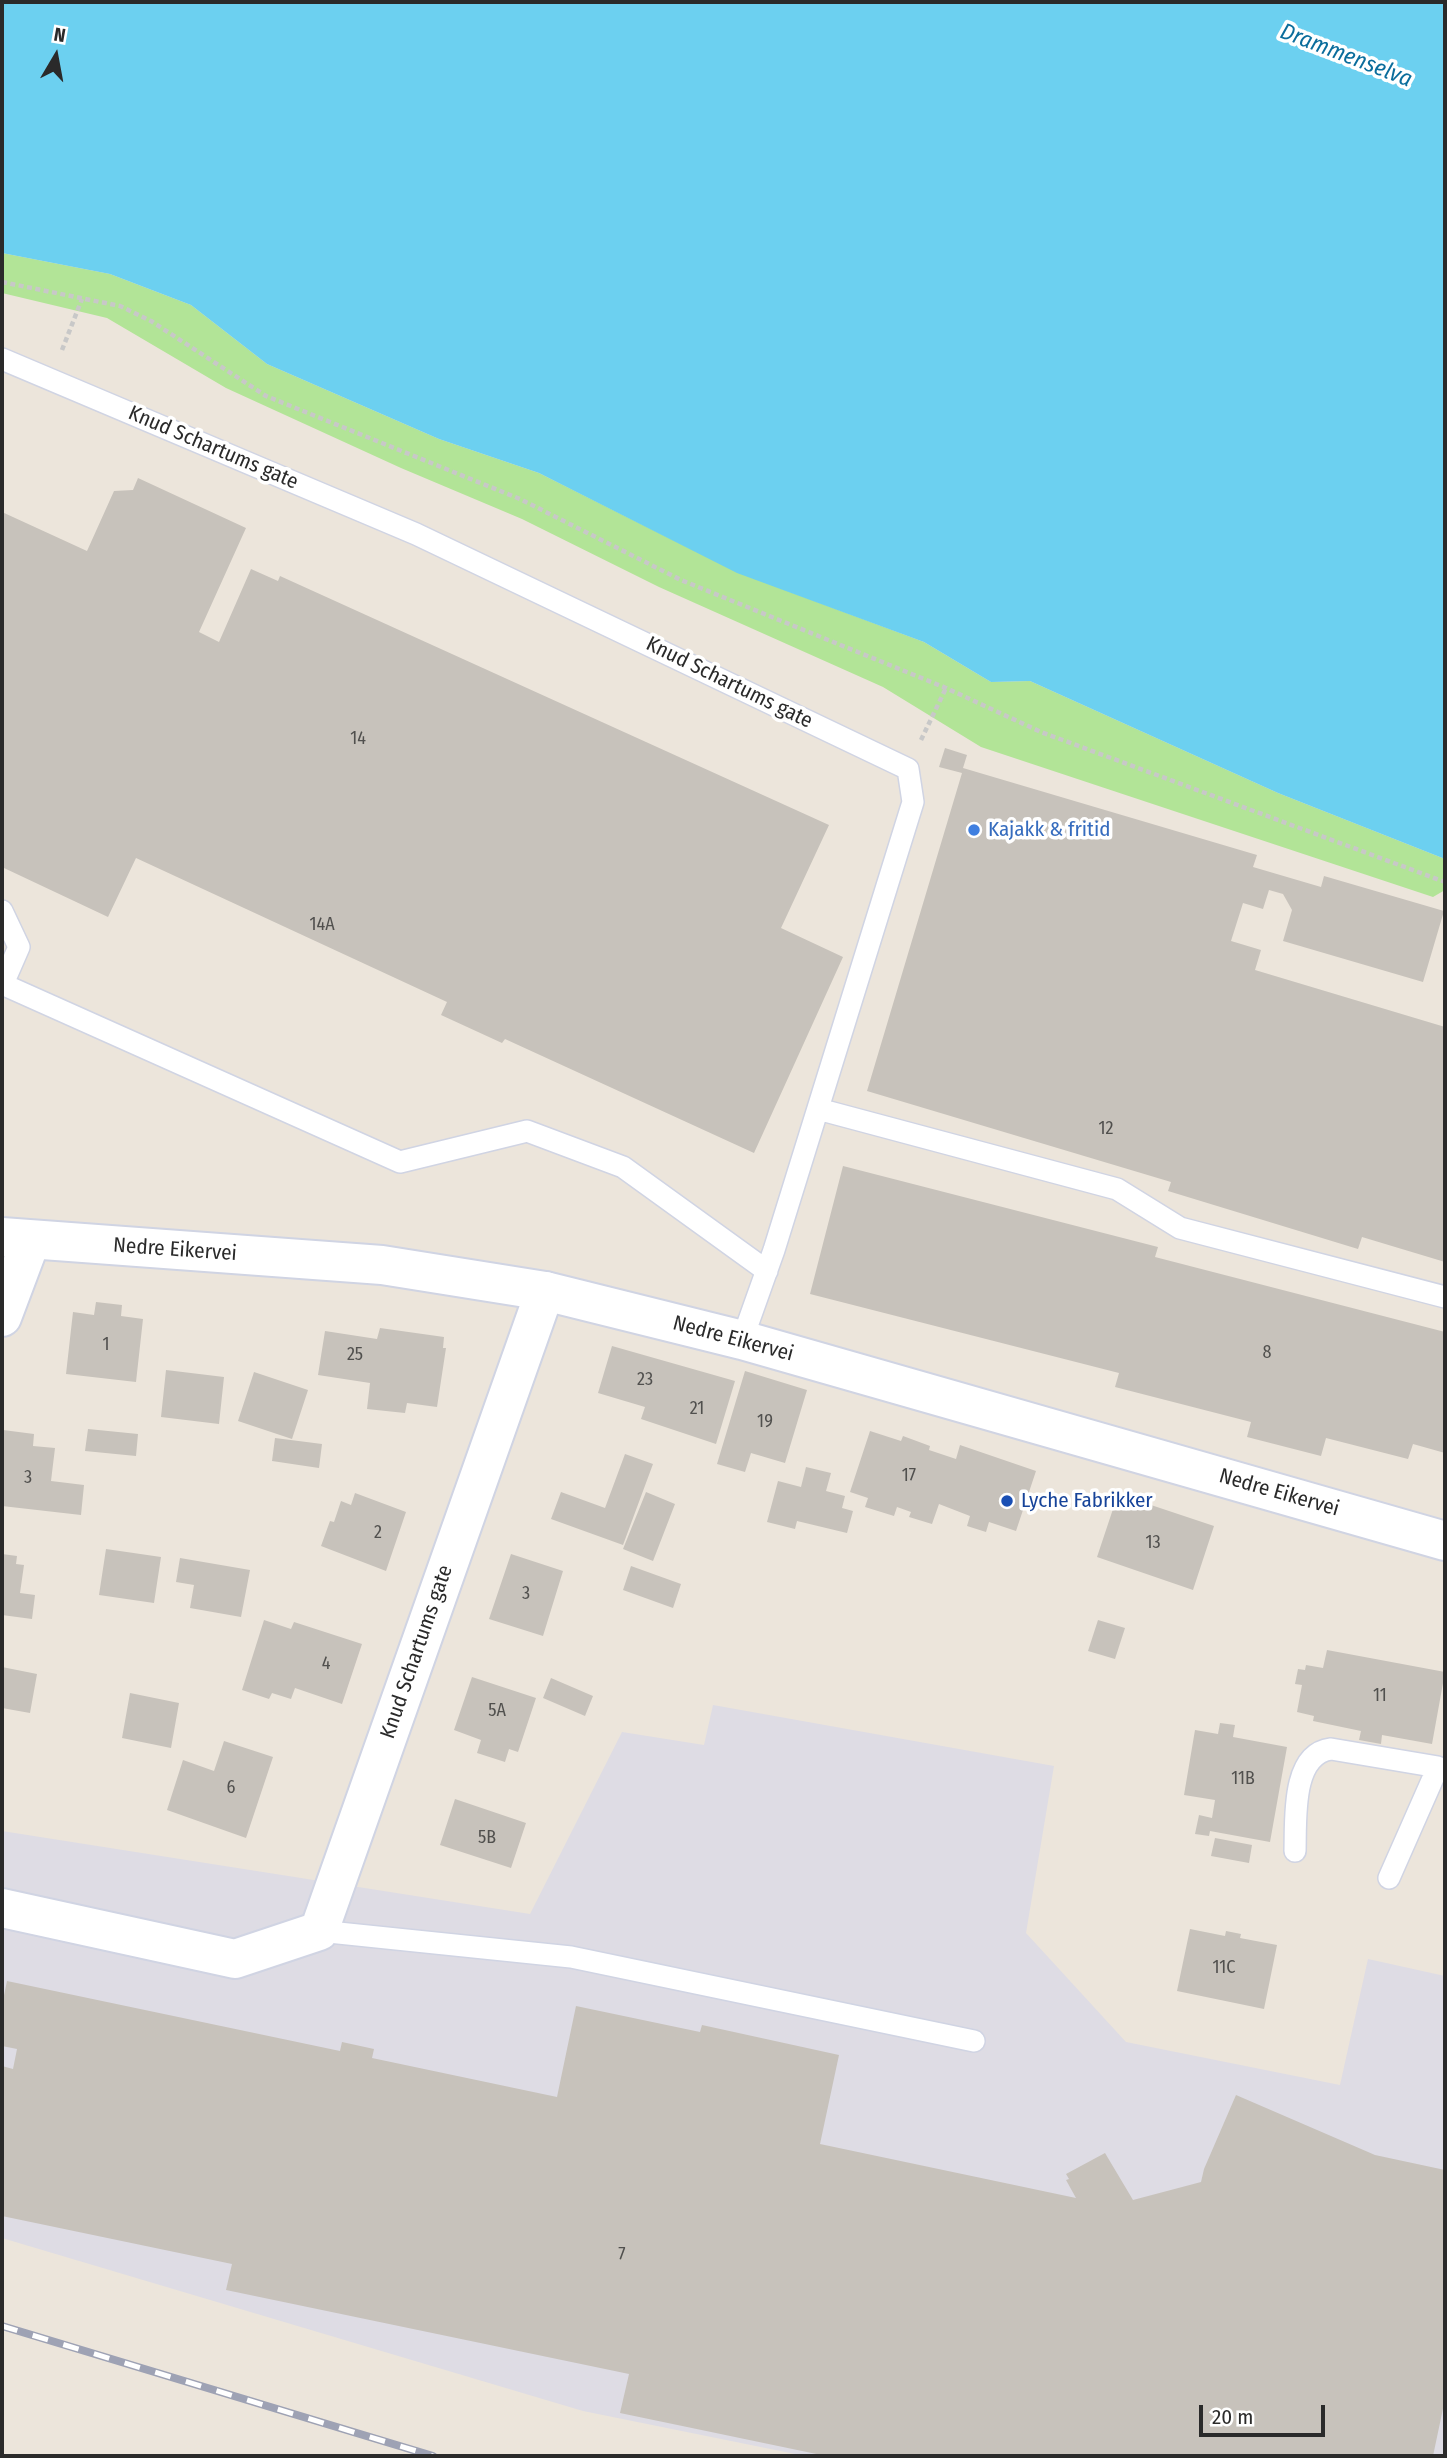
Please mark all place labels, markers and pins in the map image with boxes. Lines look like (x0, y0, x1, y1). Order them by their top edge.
place label: Kajakk & fritid (988, 817, 1110, 843)
marker: Kajakk & fritid (966, 822, 982, 838)
place label: Lyche Fabrikker (1021, 1488, 1153, 1514)
marker: Lyche Fabrikker (999, 1493, 1015, 1509)

